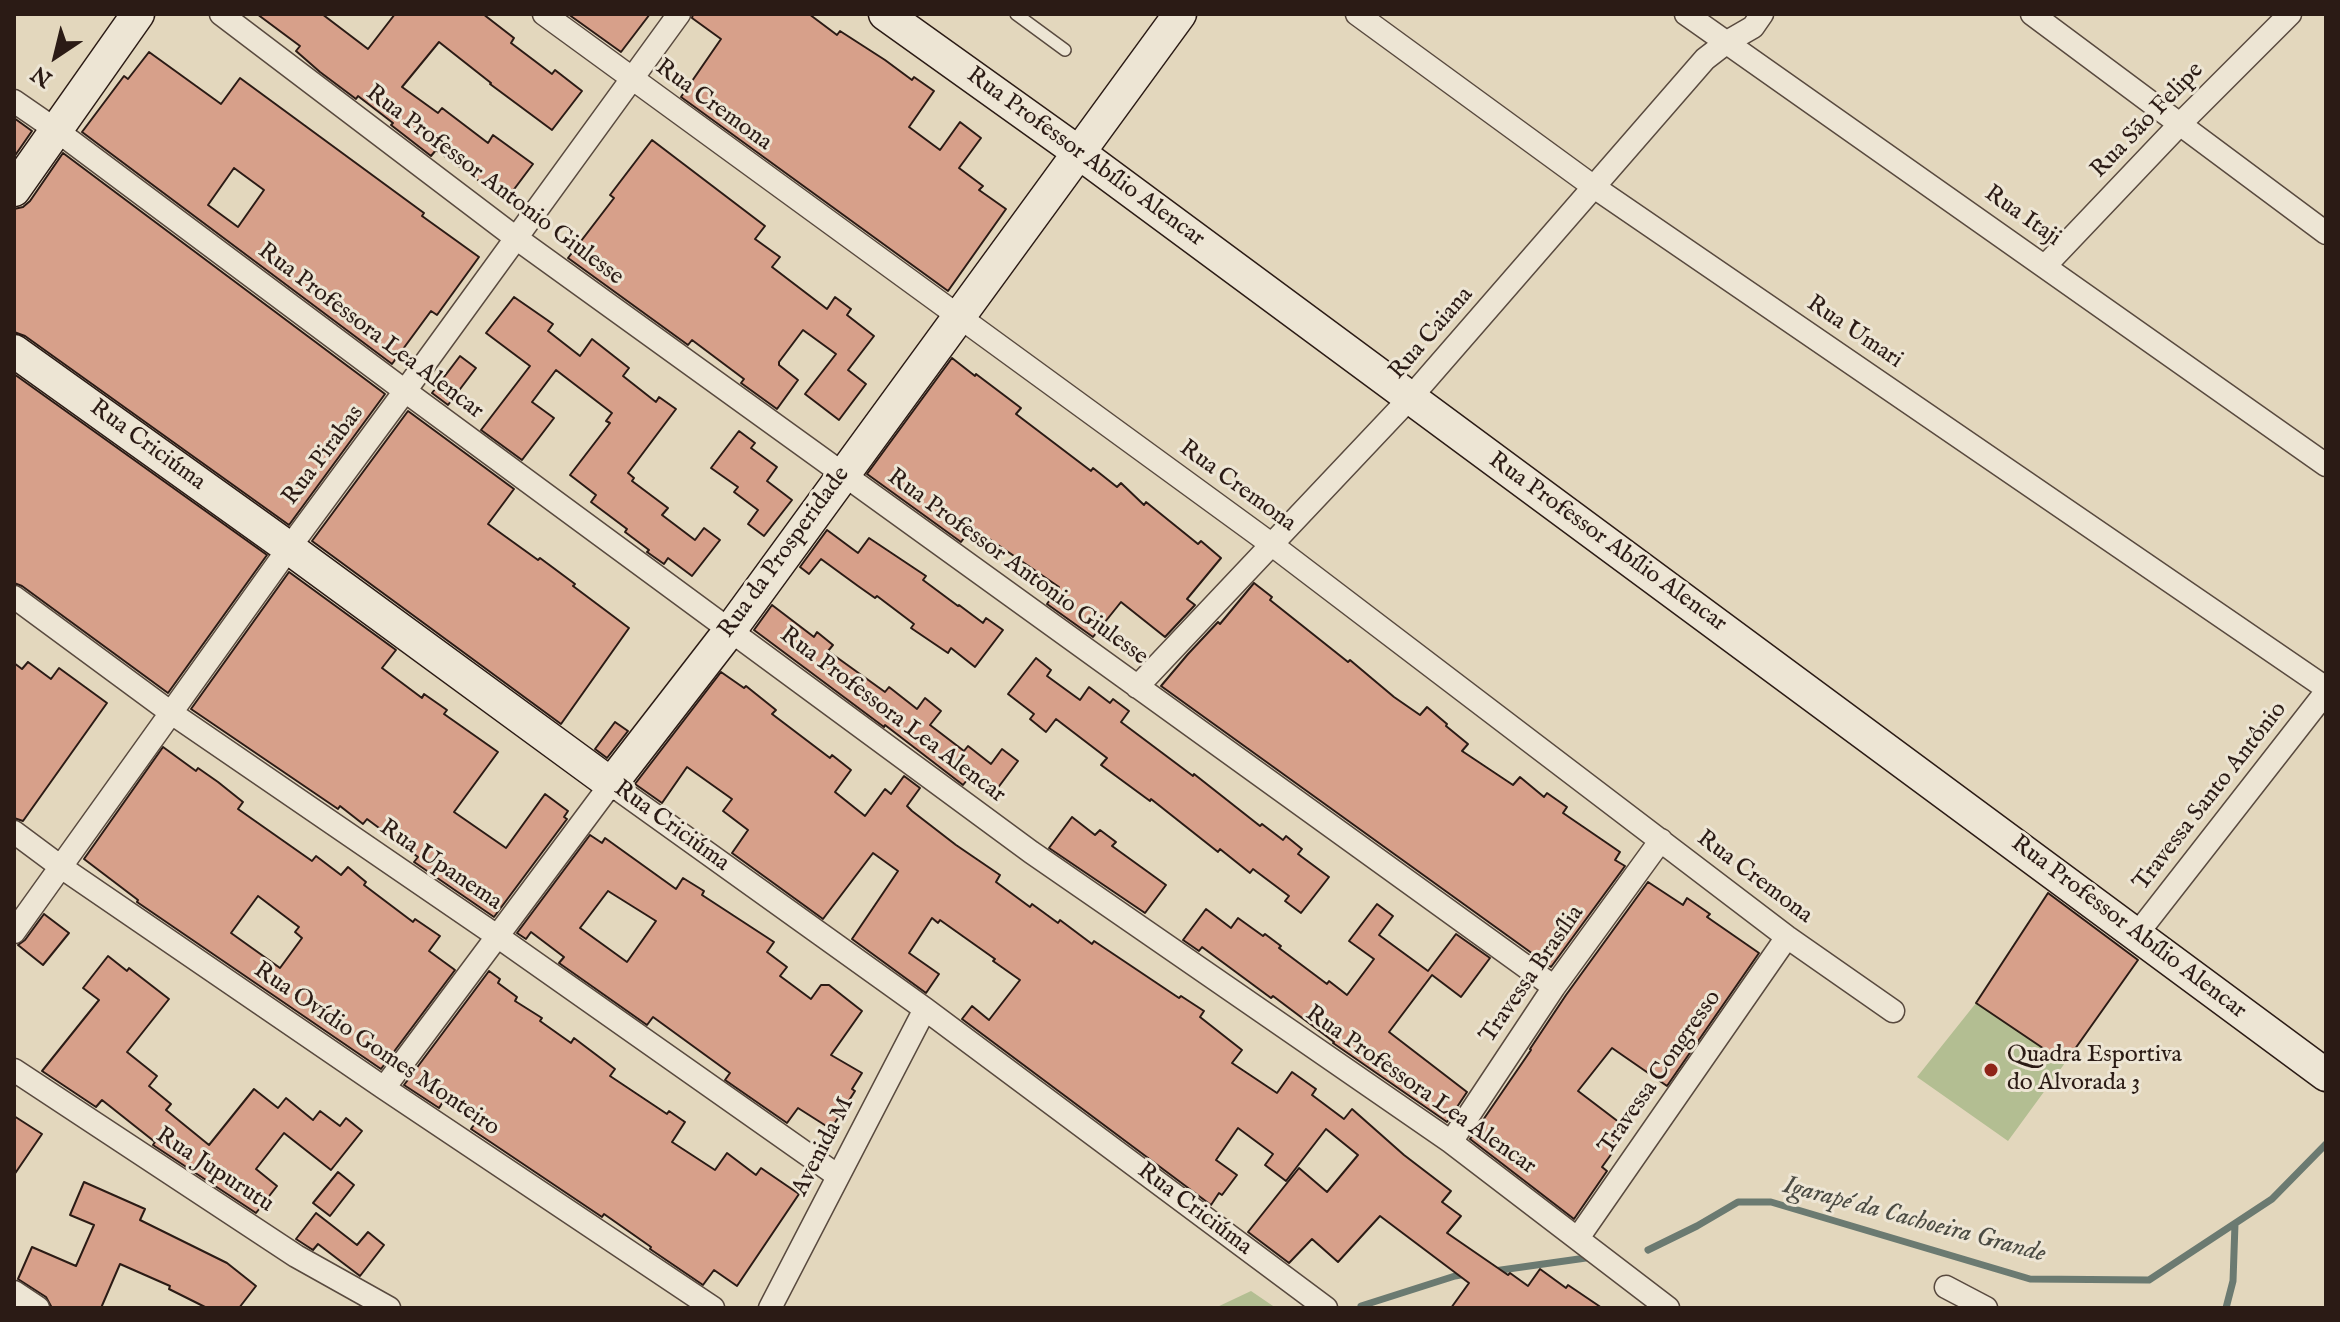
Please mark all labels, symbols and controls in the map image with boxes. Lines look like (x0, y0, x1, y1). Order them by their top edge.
north arrow (16, 16, 96, 96)
street label: Rua Cremona (649, 54, 777, 158)
street label: Rua São Felipe (2086, 57, 2210, 185)
text: N (26, 59, 58, 93)
street label: Rua Professor Abílio Alencar (960, 62, 1210, 254)
street label: Rua Professor Antonio Giulesse (359, 80, 629, 292)
street label: Rua Itaji (1978, 180, 2066, 254)
street label: Rua Professora Lea Alencar (251, 238, 489, 426)
street label: Rua Caiana (1384, 282, 1480, 386)
street label: Rua Umari (1800, 290, 1908, 376)
street label: Rua Criciúma (83, 394, 211, 498)
street label: Rua Pirabas (277, 400, 371, 512)
street label: Rua Cremona (1173, 435, 1301, 539)
street label: Rua Professor Abílio Alencar (1482, 447, 1732, 639)
street label: Rua da Prosperidade (713, 462, 857, 644)
street label: Rua Professor Antonio Giulesse (881, 464, 1153, 672)
street label: Rua Professora Lea Alencar (773, 622, 1011, 810)
street label: Travessa Santo Antônio (2128, 697, 2294, 897)
street label: Rua Criciúma (607, 775, 735, 879)
street label: Rua Upanema (373, 814, 507, 918)
street label: Rua Cremona (1690, 825, 1818, 931)
street label: Rua Professor Abílio Alencar (2005, 830, 2251, 1026)
street label: Travessa Brasília (1475, 900, 1591, 1050)
street label: Rua Ovídio Gomes Monteiro (247, 957, 505, 1143)
street label: Travessa Congresso (1594, 985, 1728, 1161)
street label: Rua Professora Lea Alencar (1299, 1000, 1541, 1182)
place label: Quadra Esportiva do Alvorada 3 (2007, 1042, 2182, 1098)
marker: Quadra Esportiva do Alvorada 3 (1982, 1061, 2000, 1079)
street label: Avenida M (787, 1093, 861, 1201)
street label: Rua Jupurutu (150, 1122, 278, 1220)
street label: Rua Criciúma (1131, 1157, 1257, 1263)
water label: Igarapé da Cachoeira Grande (1779, 1171, 2049, 1271)

